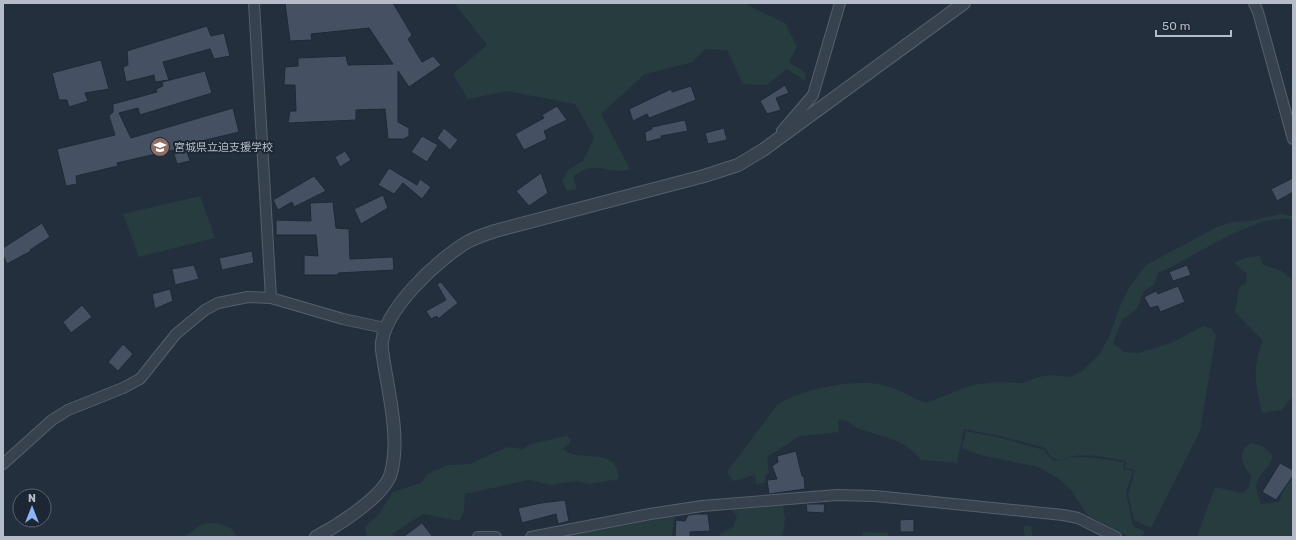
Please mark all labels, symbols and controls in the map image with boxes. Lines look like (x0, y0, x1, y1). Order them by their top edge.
scale bar (1156, 12, 1231, 38)
text: 50 m (1162, 19, 1190, 33)
school or university icon: 宮城県立迫支援学校 (149, 136, 171, 158)
place label: 宮城県立迫支援学校 (174, 141, 273, 154)
north arrow (12, 488, 52, 528)
text: N (28, 492, 36, 505)

